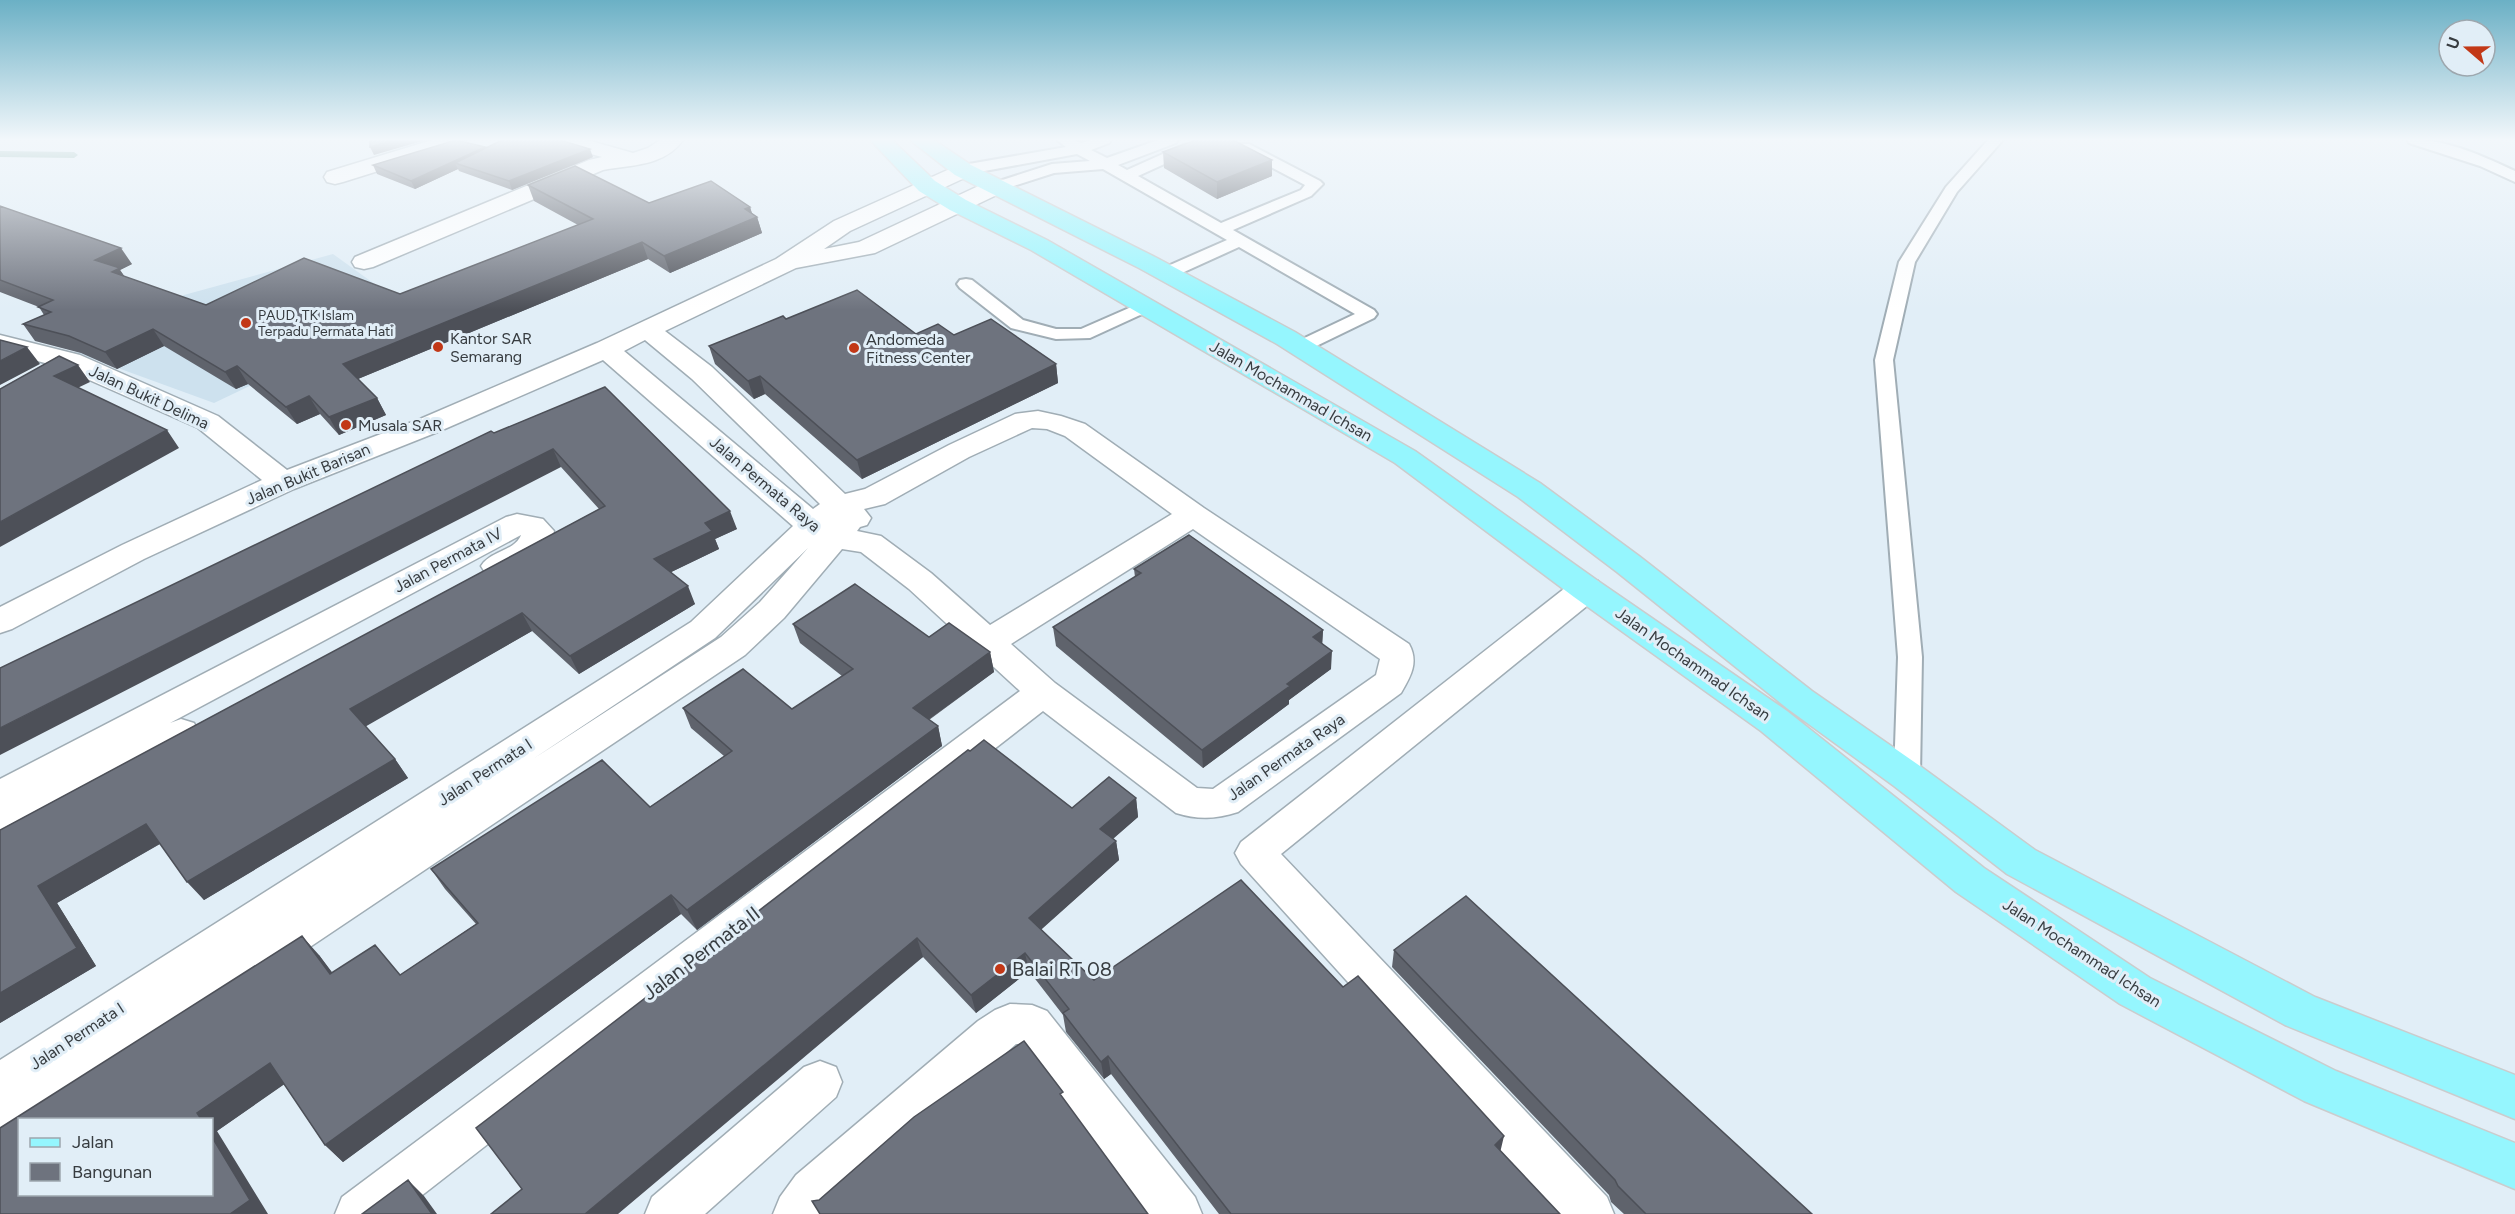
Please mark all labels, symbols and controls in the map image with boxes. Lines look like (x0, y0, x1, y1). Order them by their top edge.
north arrow (2437, 18, 2497, 78)
text: U (2443, 34, 2464, 52)
place label: PAUD, TK Islam Terpadu Permata Hati (258, 307, 394, 340)
marker: PAUD, TK Islam Terpadu Permata Hati (239, 316, 253, 330)
place label: Kantor SAR Semarang (450, 329, 532, 366)
place label: Andomeda Fitness Center (866, 330, 971, 367)
street label: Jalan Mochammad Ichsan (1206, 337, 1376, 445)
marker: Kantor SAR Semarang (431, 340, 445, 354)
marker: Andomeda Fitness Center (847, 341, 861, 355)
street label: Jalan Bukit Delima (86, 361, 212, 433)
place label: Musala SAR (358, 416, 442, 435)
marker: Musala SAR (339, 418, 353, 432)
street label: Jalan Permata Raya (706, 432, 824, 536)
street label: Jalan Bukit Barisan (243, 439, 373, 509)
street label: Jalan Permata IV (391, 524, 505, 596)
street label: Jalan Mochammad Ichsan (1612, 603, 1774, 725)
street label: Jalan Permata Raya (1224, 709, 1348, 805)
street label: Jalan Permata I (434, 734, 536, 810)
street label: Jalan Mochammad Ichsan (1999, 895, 2165, 1011)
street label: Jalan Permata II (637, 901, 765, 1005)
place label: Balai RT 08 (1012, 957, 1112, 981)
marker: Balai RT 08 (993, 962, 1007, 976)
street label: Jalan Permata I (26, 998, 128, 1074)
legend (18, 1118, 213, 1196)
text: Jalan (72, 1131, 114, 1153)
text: Bangunan (72, 1161, 152, 1183)

